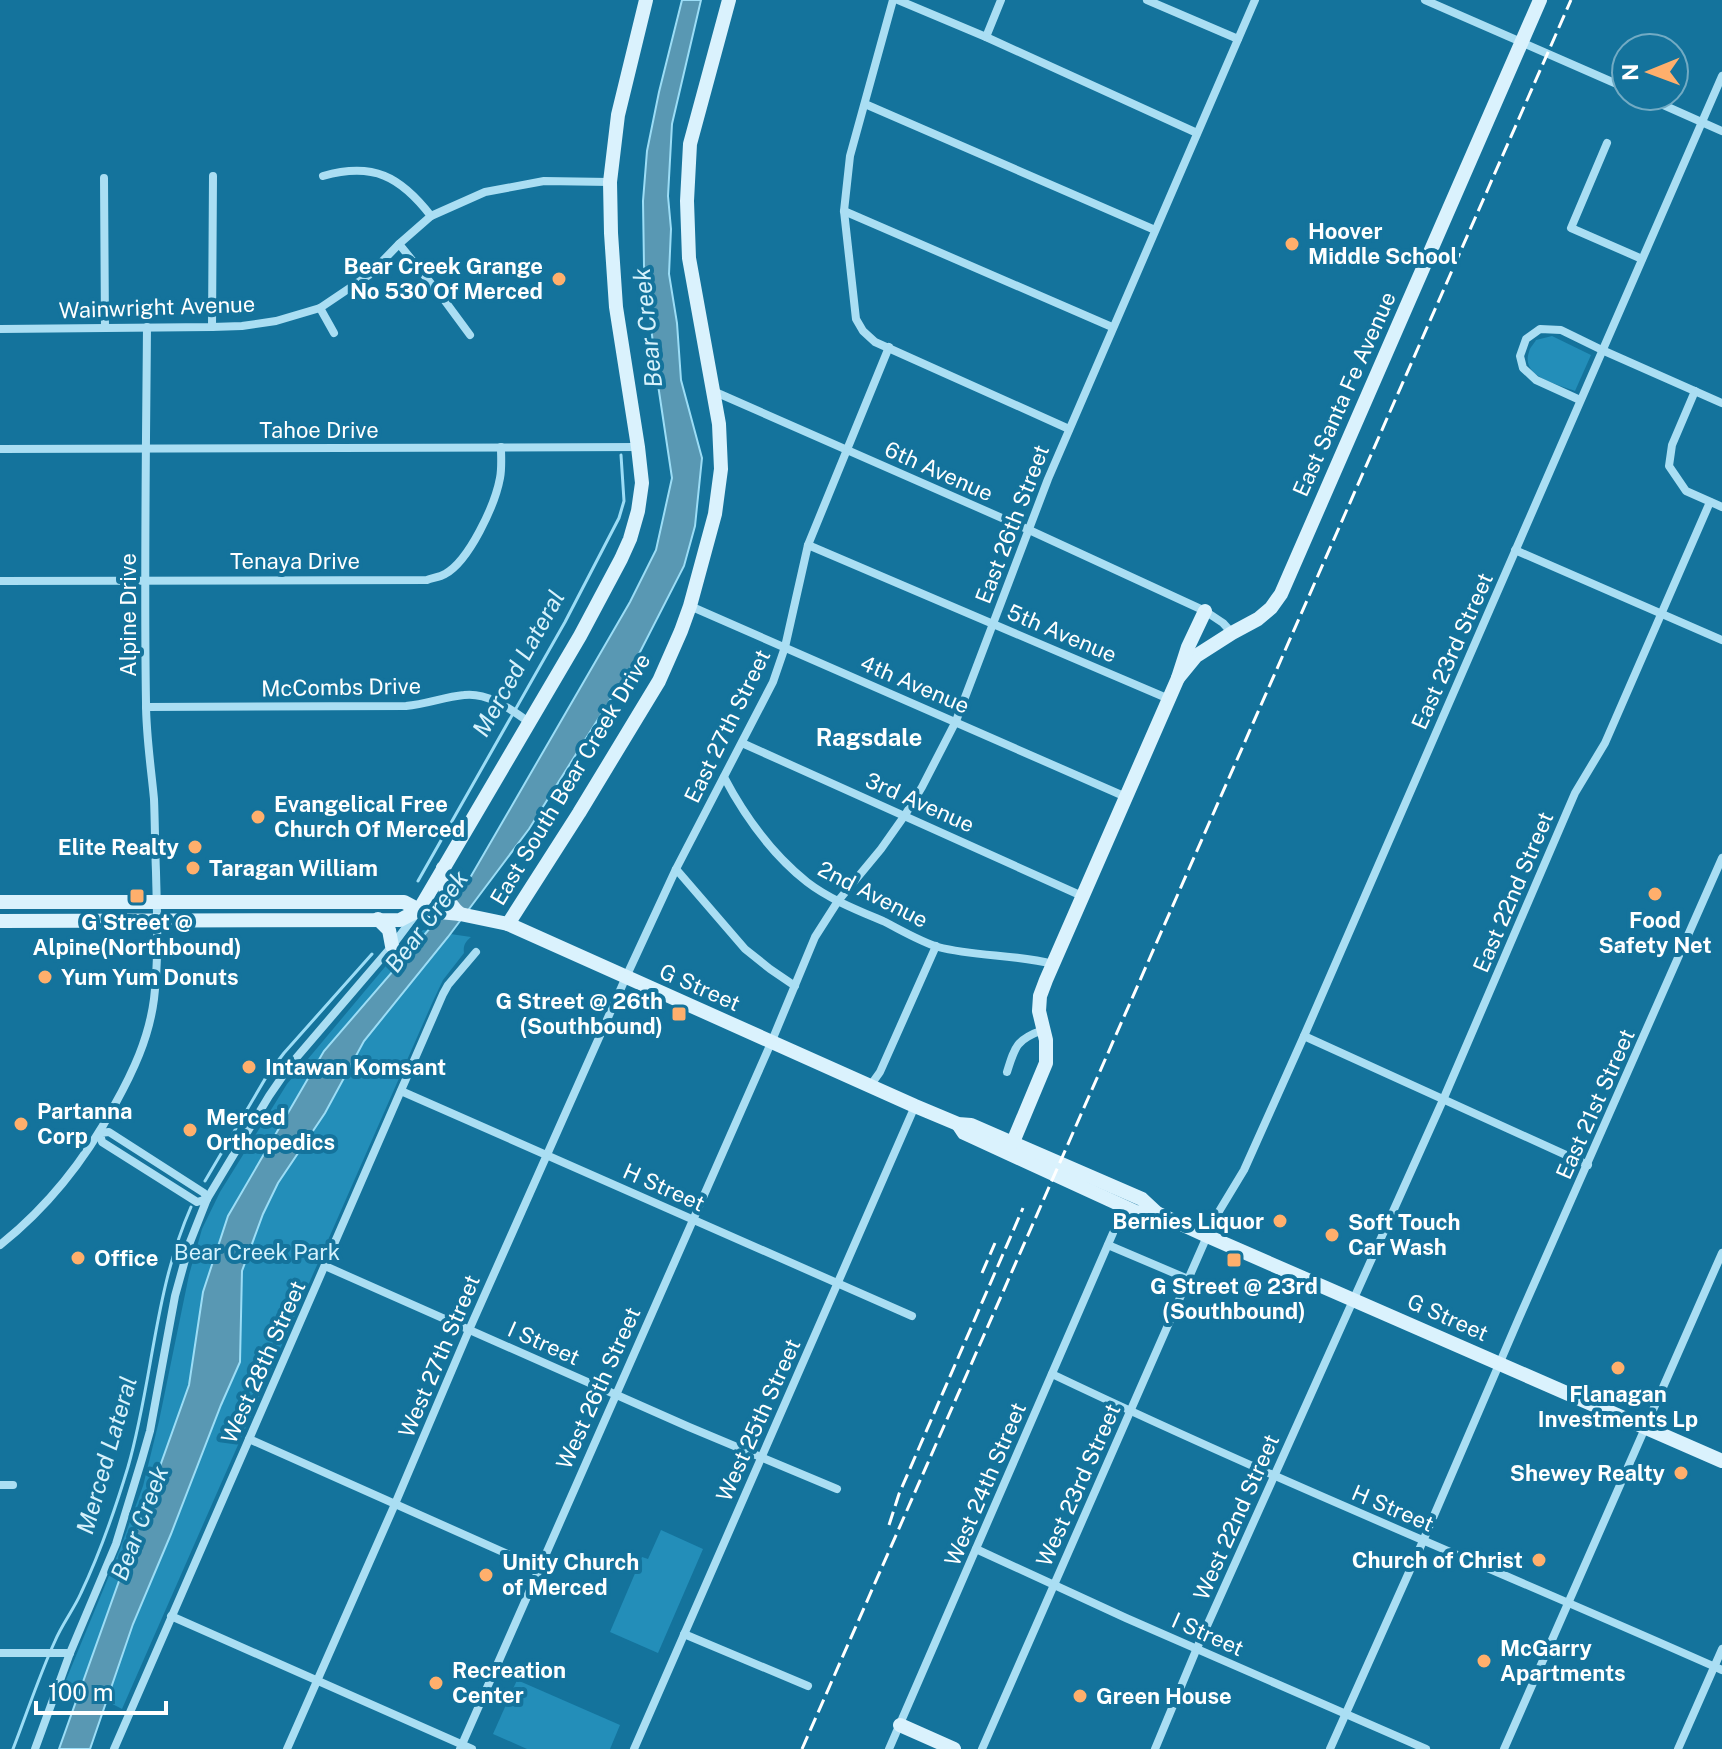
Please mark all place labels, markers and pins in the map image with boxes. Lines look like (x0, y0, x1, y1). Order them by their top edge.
place label: Hoover Middle School (1308, 218, 1458, 269)
marker: Hoover Middle School (1283, 235, 1301, 253)
place label: Bear Creek Grange No 530 Of Merced (344, 253, 543, 304)
marker: Bear Creek Grange No 530 Of Merced (550, 270, 568, 288)
place label: Evangelical Free Church Of Merced (274, 791, 465, 842)
marker: Evangelical Free Church Of Merced (249, 808, 267, 826)
place label: Elite Realty (58, 834, 180, 860)
marker: Elite Realty (186, 838, 204, 856)
place label: Taragan William (209, 855, 378, 881)
marker: Taragan William (184, 859, 202, 877)
marker: Food Safety Net (1646, 885, 1664, 903)
marker: G Street @ Alpine(Northbound) (128, 887, 146, 905)
place label: Food Safety Net (1598, 907, 1712, 958)
place label: G Street @ Alpine(Northbound) (32, 909, 242, 960)
place label: Yum Yum Donuts (61, 964, 239, 990)
marker: Yum Yum Donuts (36, 968, 54, 986)
place label: G Street @ 26th (Southbound) (495, 988, 663, 1039)
marker: G Street @ 26th (Southbound) (670, 1005, 688, 1023)
place label: Intawan Komsant (265, 1054, 446, 1080)
marker: Intawan Komsant (240, 1058, 258, 1076)
place label: Partanna Corp (37, 1098, 133, 1149)
place label: Merced Orthopedics (206, 1104, 335, 1155)
marker: Partanna Corp (12, 1115, 30, 1133)
marker: Merced Orthopedics (181, 1121, 199, 1139)
place label: Bernies Liquor (1112, 1208, 1264, 1234)
place label: Soft Touch Car Wash (1348, 1209, 1461, 1260)
marker: Bernies Liquor (1271, 1212, 1289, 1230)
marker: Soft Touch Car Wash (1323, 1226, 1341, 1244)
place label: Office (94, 1245, 158, 1271)
marker: Office (69, 1249, 87, 1267)
marker: G Street @ 23rd (Southbound) (1225, 1251, 1243, 1269)
place label: G Street @ 23rd (Southbound) (1150, 1273, 1318, 1324)
marker: Flanagan Investments Lp (1609, 1359, 1627, 1377)
place label: Flanagan Investments Lp (1538, 1381, 1698, 1432)
place label: Shewey Realty (1510, 1460, 1666, 1486)
marker: Shewey Realty (1672, 1464, 1690, 1482)
place label: Church of Christ (1352, 1547, 1523, 1573)
place label: Unity Church of Merced (502, 1549, 639, 1600)
marker: Church of Christ (1530, 1551, 1548, 1569)
marker: Unity Church of Merced (477, 1566, 495, 1584)
place label: McGarry Apartments (1500, 1635, 1626, 1686)
marker: McGarry Apartments (1475, 1652, 1493, 1670)
place label: Recreation Center (452, 1657, 566, 1708)
marker: Recreation Center (427, 1674, 445, 1692)
place label: Green House (1096, 1683, 1232, 1709)
marker: Green House (1071, 1687, 1089, 1705)

